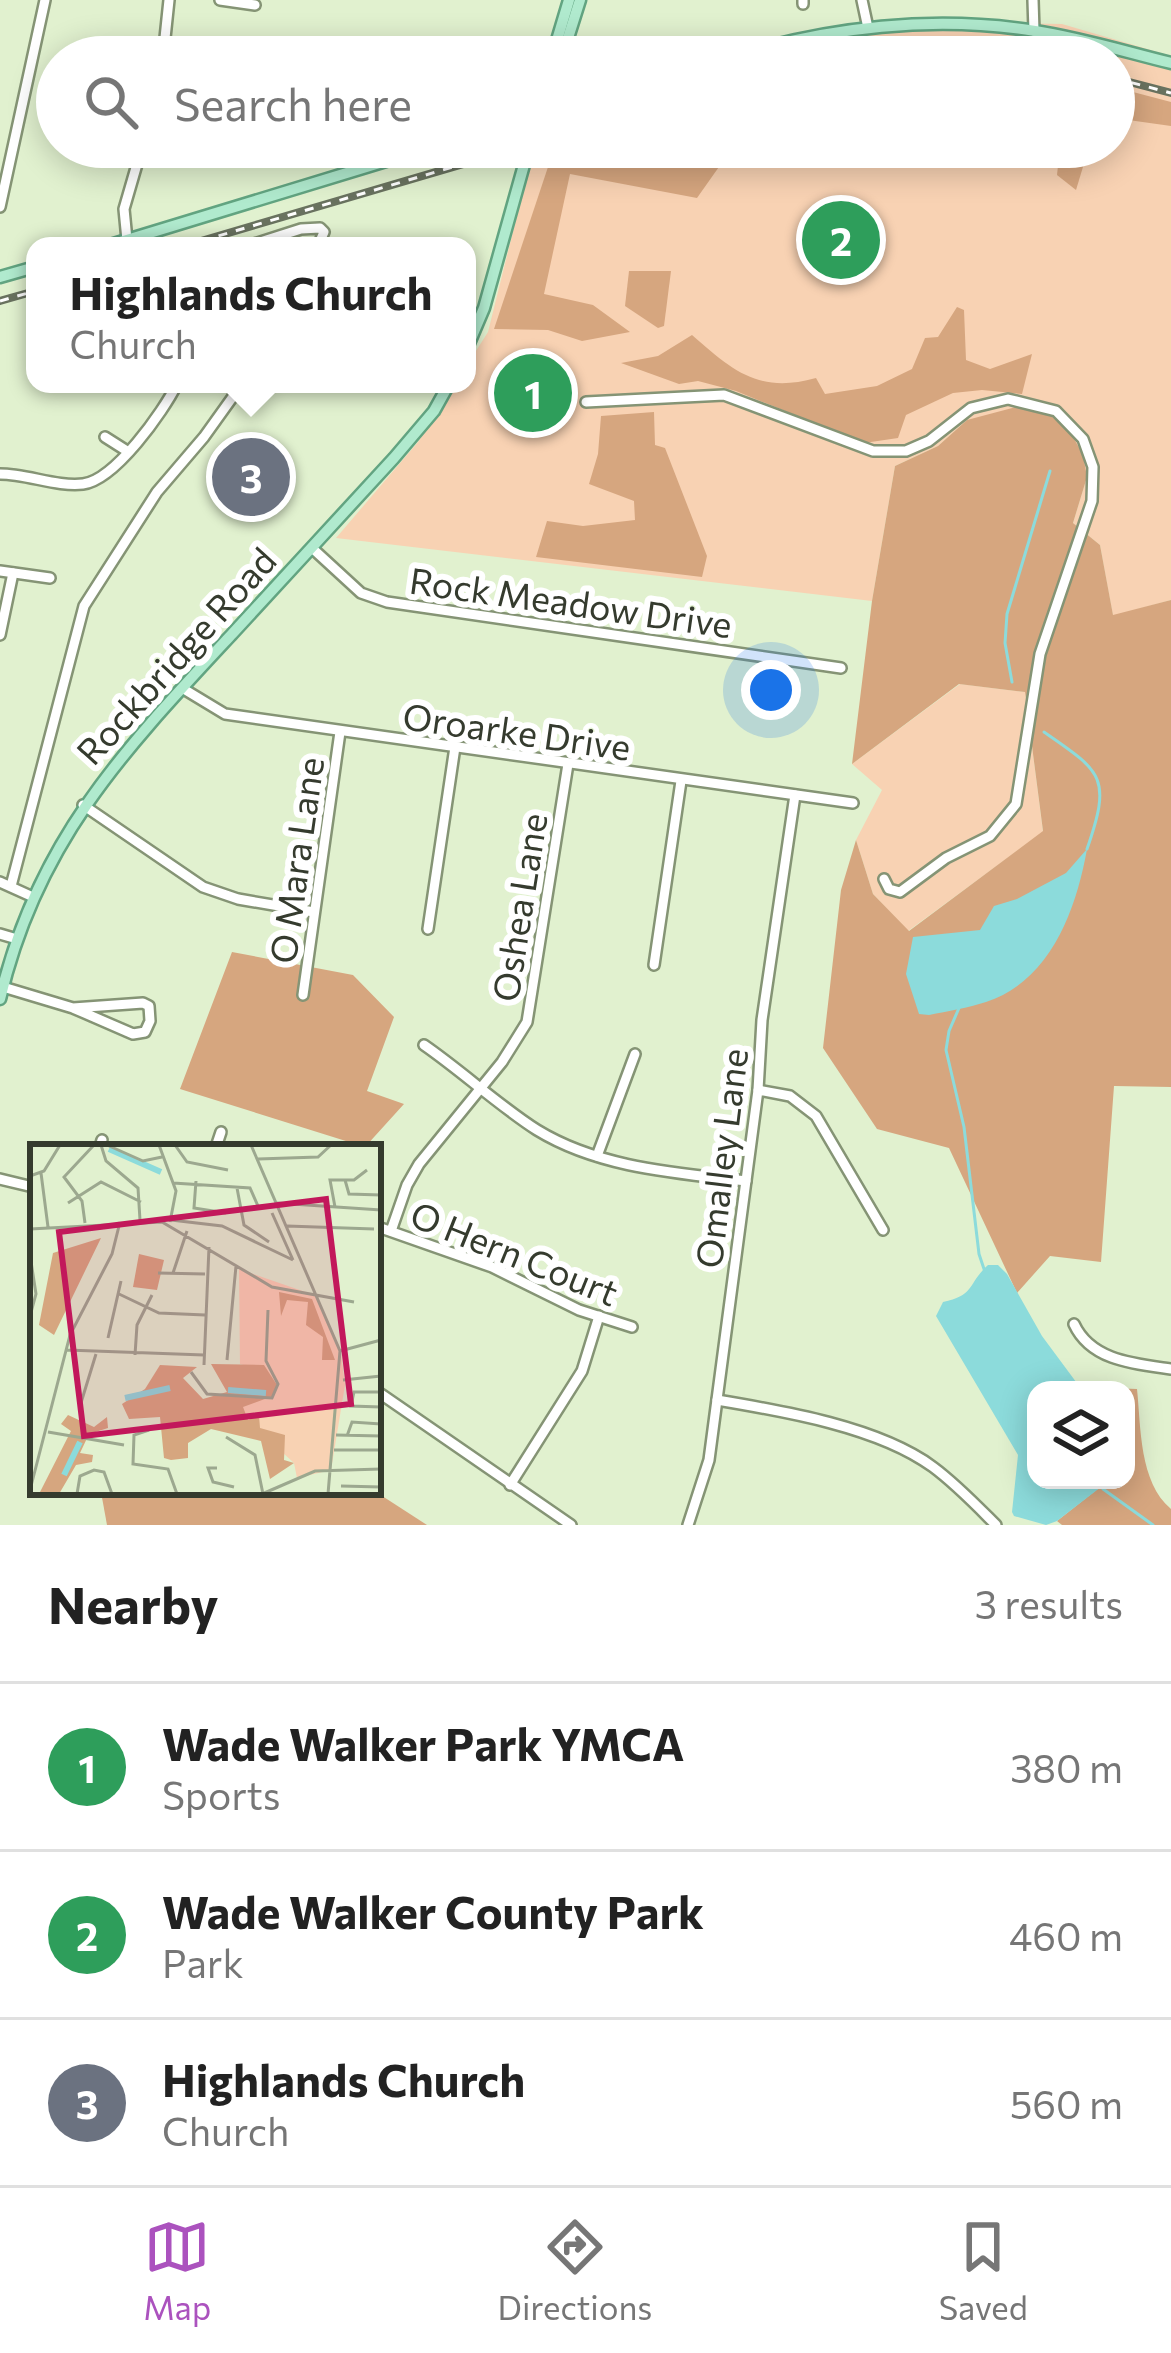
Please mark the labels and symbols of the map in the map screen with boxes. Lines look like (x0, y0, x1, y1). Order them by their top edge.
pin: 2 (802, 195, 880, 285)
pin: 1 (494, 348, 572, 438)
pin: 3 (212, 432, 290, 522)
street label: Rockbridge Road (66, 538, 284, 772)
street label: Rock Meadow Drive (407, 557, 735, 645)
your location (741, 660, 801, 720)
street label: Oroarke Drive (400, 692, 634, 768)
street label: O Mara Lane (259, 754, 331, 966)
street label: Oshea Lane (481, 810, 555, 1004)
street label: Omalley Lane (685, 1046, 755, 1270)
inset map (30, 1144, 381, 1495)
street label: O Hern Court (405, 1190, 625, 1314)

